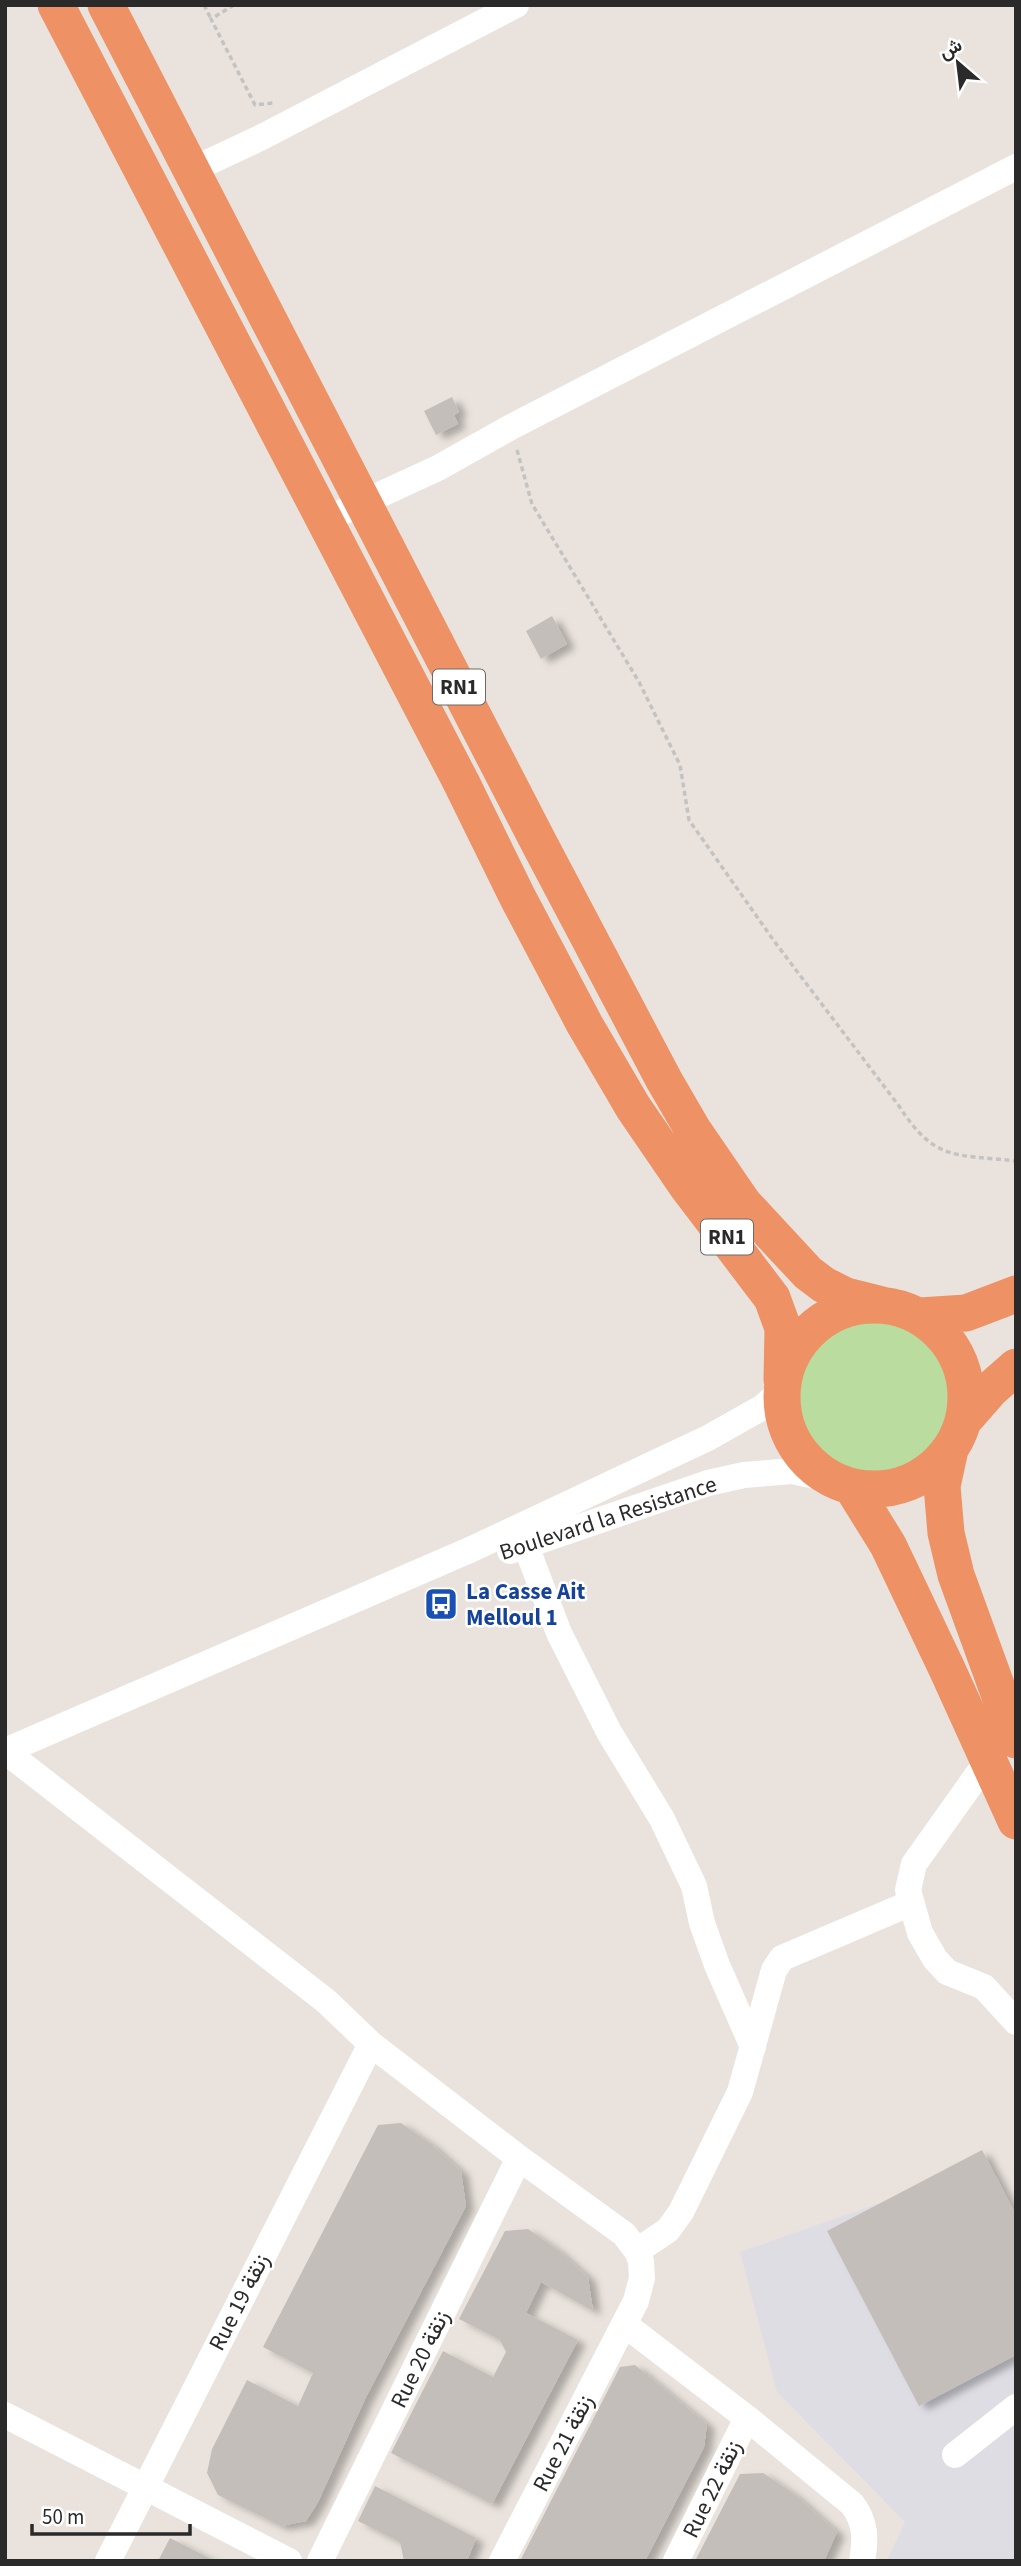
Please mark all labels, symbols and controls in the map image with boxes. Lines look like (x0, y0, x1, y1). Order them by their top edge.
north arrow (923, 28, 993, 98)
text: ش (934, 32, 967, 67)
road number: RN1 (433, 670, 485, 704)
road number: RN1 (701, 1220, 753, 1254)
street label: Boulevard la Resistance (495, 1467, 721, 1569)
place label: La Casse Ait Melloul 1 (466, 1575, 586, 1634)
bus stop icon: La Casse Ait Melloul 1 (422, 1585, 460, 1623)
street label: Rue 19 زنقة (200, 2248, 278, 2356)
street label: Rue 20 زنقة (382, 2304, 458, 2414)
street label: Rue 21 زنقة (524, 2389, 602, 2497)
street label: Rue 22 زنقة (674, 2434, 750, 2544)
scale bar (32, 2492, 189, 2536)
text: 50 m (42, 2502, 84, 2532)

